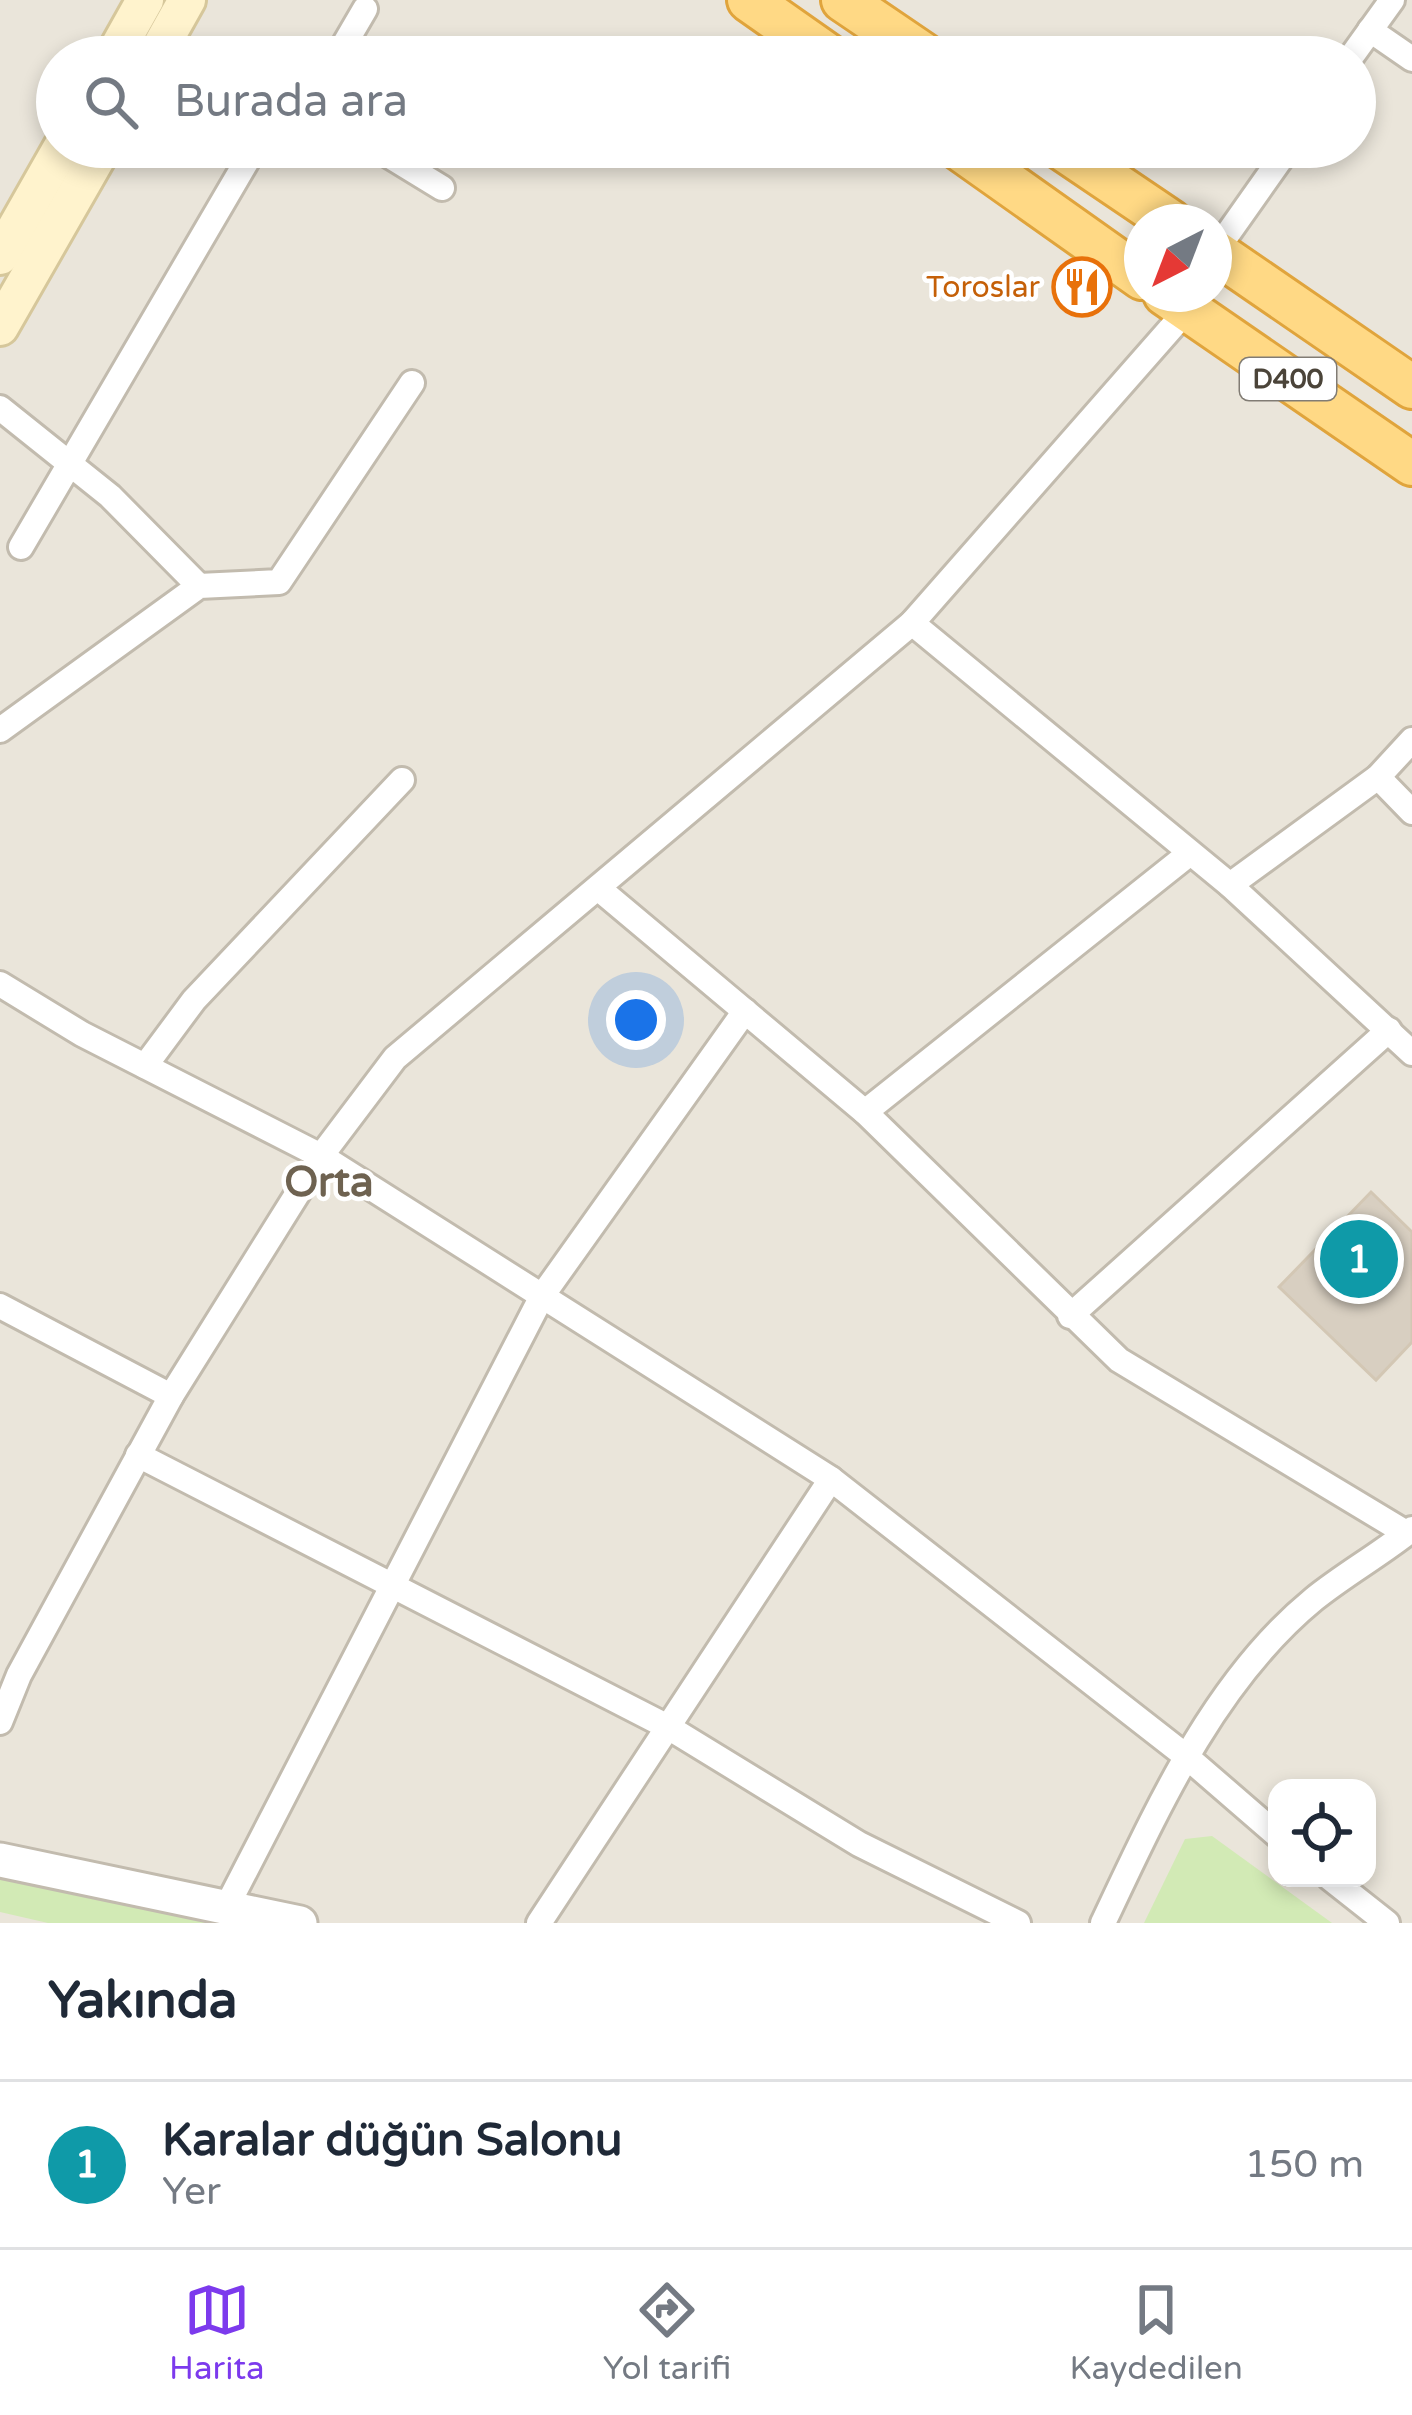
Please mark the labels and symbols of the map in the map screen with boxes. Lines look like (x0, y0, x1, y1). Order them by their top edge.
north arrow (1124, 204, 1232, 312)
restaurant icon: Toroslar (1051, 256, 1113, 318)
place label: Toroslar (926, 269, 1041, 306)
road number: D400 (1240, 358, 1336, 400)
your location (606, 990, 666, 1050)
district label: Orta (284, 1157, 374, 1208)
pin: 1 (1320, 1214, 1398, 1304)

